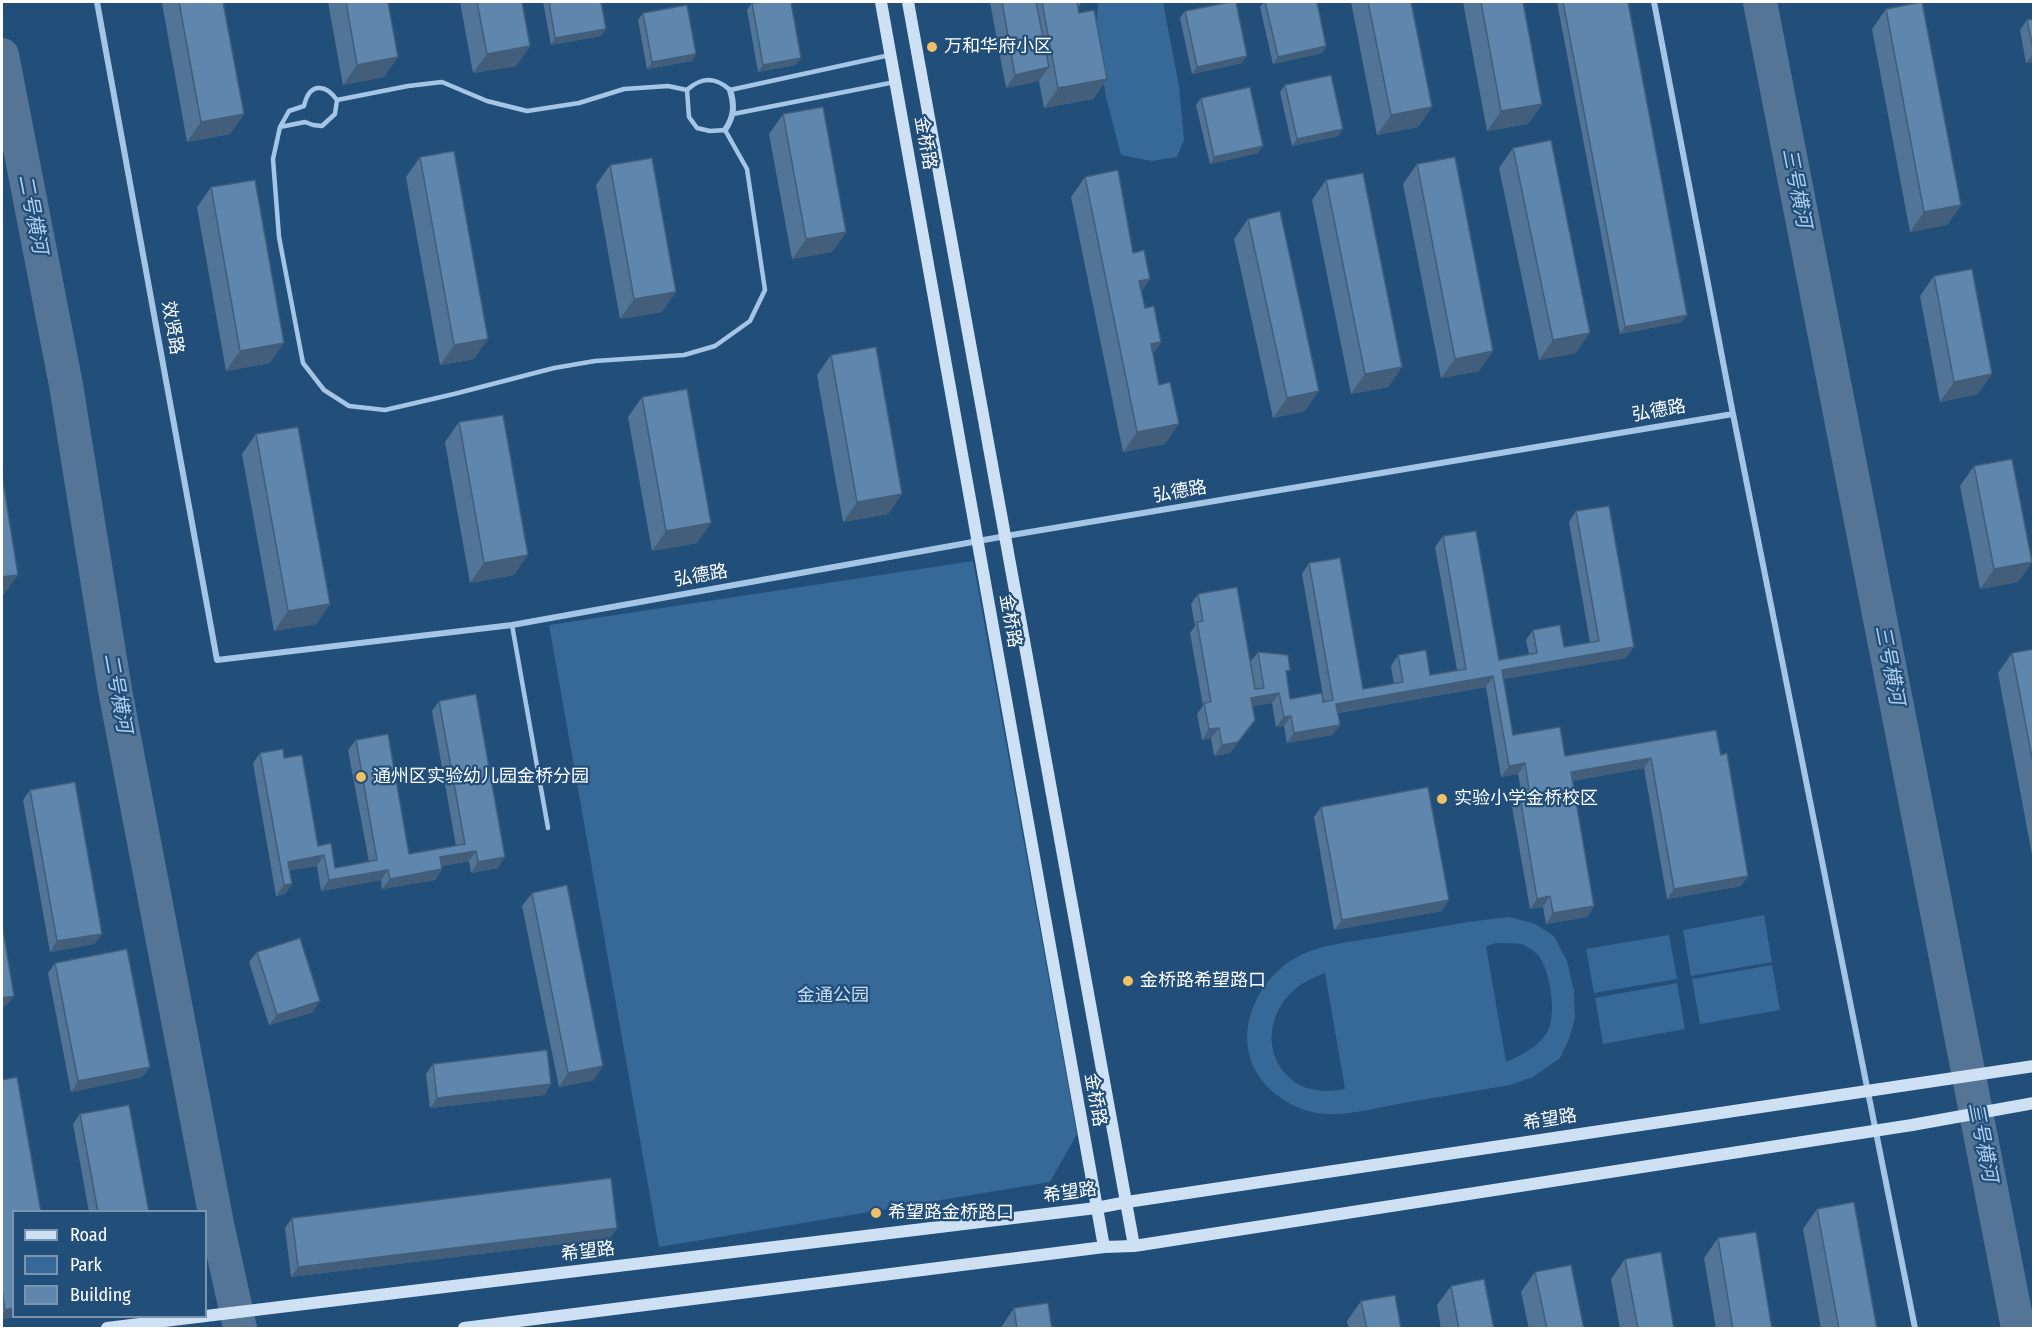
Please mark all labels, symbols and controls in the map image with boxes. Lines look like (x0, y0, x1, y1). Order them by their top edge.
place label: 万和华府小区 (944, 36, 1052, 58)
marker: 万和华府小区 (925, 40, 939, 54)
street label: 金桥路 (910, 115, 940, 171)
water label: 三号横河 (1777, 146, 1815, 230)
water label: 二号横河 (13, 172, 51, 256)
street label: 效贤路 (157, 300, 187, 356)
street label: 弘德路 (1631, 396, 1687, 426)
street label: 弘德路 (1152, 477, 1208, 507)
street label: 弘德路 (673, 561, 729, 591)
street label: 金桥路 (995, 593, 1025, 649)
water label: 三号横河 (1870, 623, 1908, 707)
water label: 二号横河 (98, 652, 136, 734)
place label: 通州区实验幼儿园金桥分园 (373, 766, 589, 788)
marker: 通州区实验幼儿园金桥分园 (354, 770, 368, 784)
place label: 实验小学金桥校区 (1454, 788, 1598, 810)
marker: 实验小学金桥校区 (1435, 792, 1449, 806)
place label: 金桥路希望路口 (1140, 970, 1266, 992)
marker: 金桥路希望路口 (1121, 974, 1135, 988)
park label: 金通公园 (797, 985, 869, 1007)
street label: 金桥路 (1080, 1072, 1110, 1128)
water label: 三号横河 (1963, 1100, 2001, 1184)
street label: 希望路 (1522, 1105, 1578, 1135)
street label: 希望路 (1042, 1179, 1098, 1207)
place label: 希望路金桥路口 (888, 1202, 1014, 1224)
marker: 希望路金桥路口 (869, 1206, 883, 1220)
legend (12, 1210, 207, 1318)
text: Road (70, 1224, 107, 1246)
street label: 希望路 (560, 1238, 616, 1266)
text: Park (70, 1254, 102, 1276)
text: Building (70, 1284, 131, 1306)

